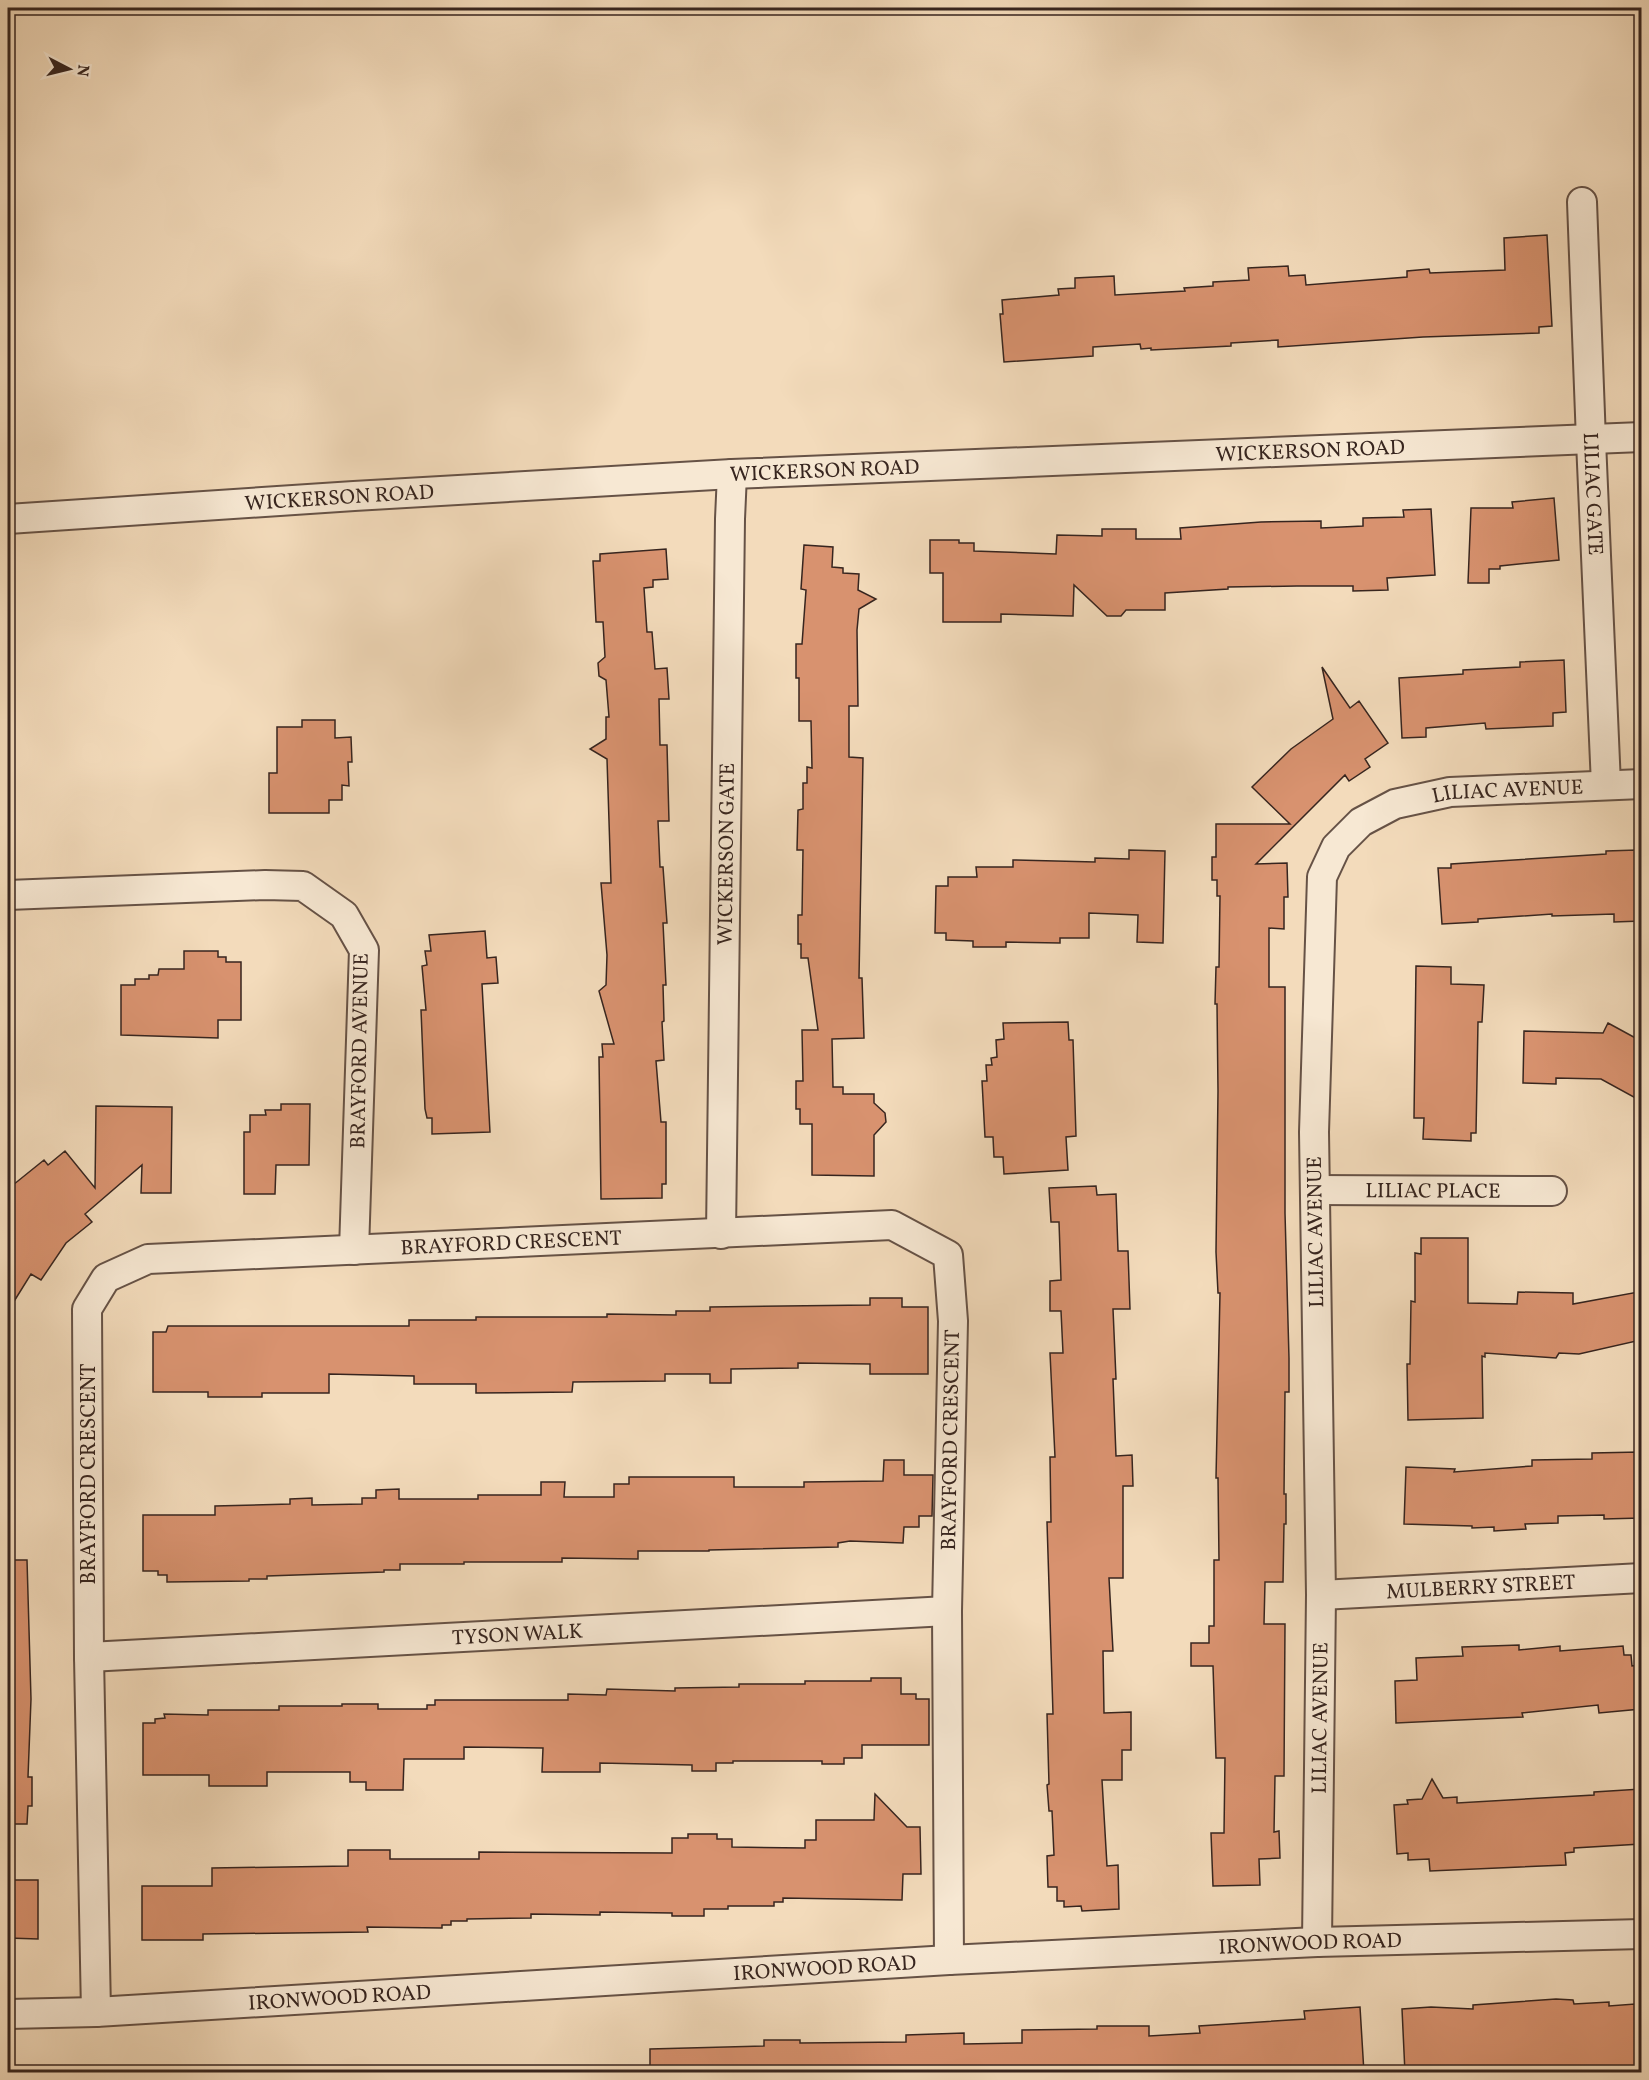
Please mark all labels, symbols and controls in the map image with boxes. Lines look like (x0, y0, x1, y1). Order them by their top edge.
north arrow (39, 39, 99, 99)
text: N (70, 63, 94, 78)
street label: LILIAC GATE (1575, 432, 1609, 556)
street label: WICKERSON ROAD (1215, 434, 1406, 470)
street label: WICKERSON ROAD (729, 453, 920, 490)
street label: WICKERSON ROAD (244, 478, 435, 519)
street label: WICKERSON GATE (712, 763, 743, 946)
street label: LILIAC AVENUE (1429, 773, 1584, 812)
street label: BRAYFORD AVENUE (344, 953, 377, 1149)
street label: LILIAC AVENUE (1301, 1156, 1332, 1308)
street label: LILIAC PLACE (1365, 1177, 1501, 1207)
street label: BRAYFORD CRESCENT (400, 1224, 622, 1263)
street label: BRAYFORD CRESCENT (935, 1329, 968, 1551)
street label: BRAYFORD CRESCENT (75, 1363, 104, 1585)
street label: MULBERRY STREET (1385, 1569, 1576, 1608)
street label: TYSON WALK (451, 1618, 584, 1654)
street label: LILIAC AVENUE (1306, 1642, 1336, 1794)
street label: IRONWOOD ROAD (1218, 1927, 1402, 1963)
street label: IRONWOOD ROAD (732, 1949, 917, 1989)
street label: IRONWOOD ROAD (247, 1979, 432, 2019)

